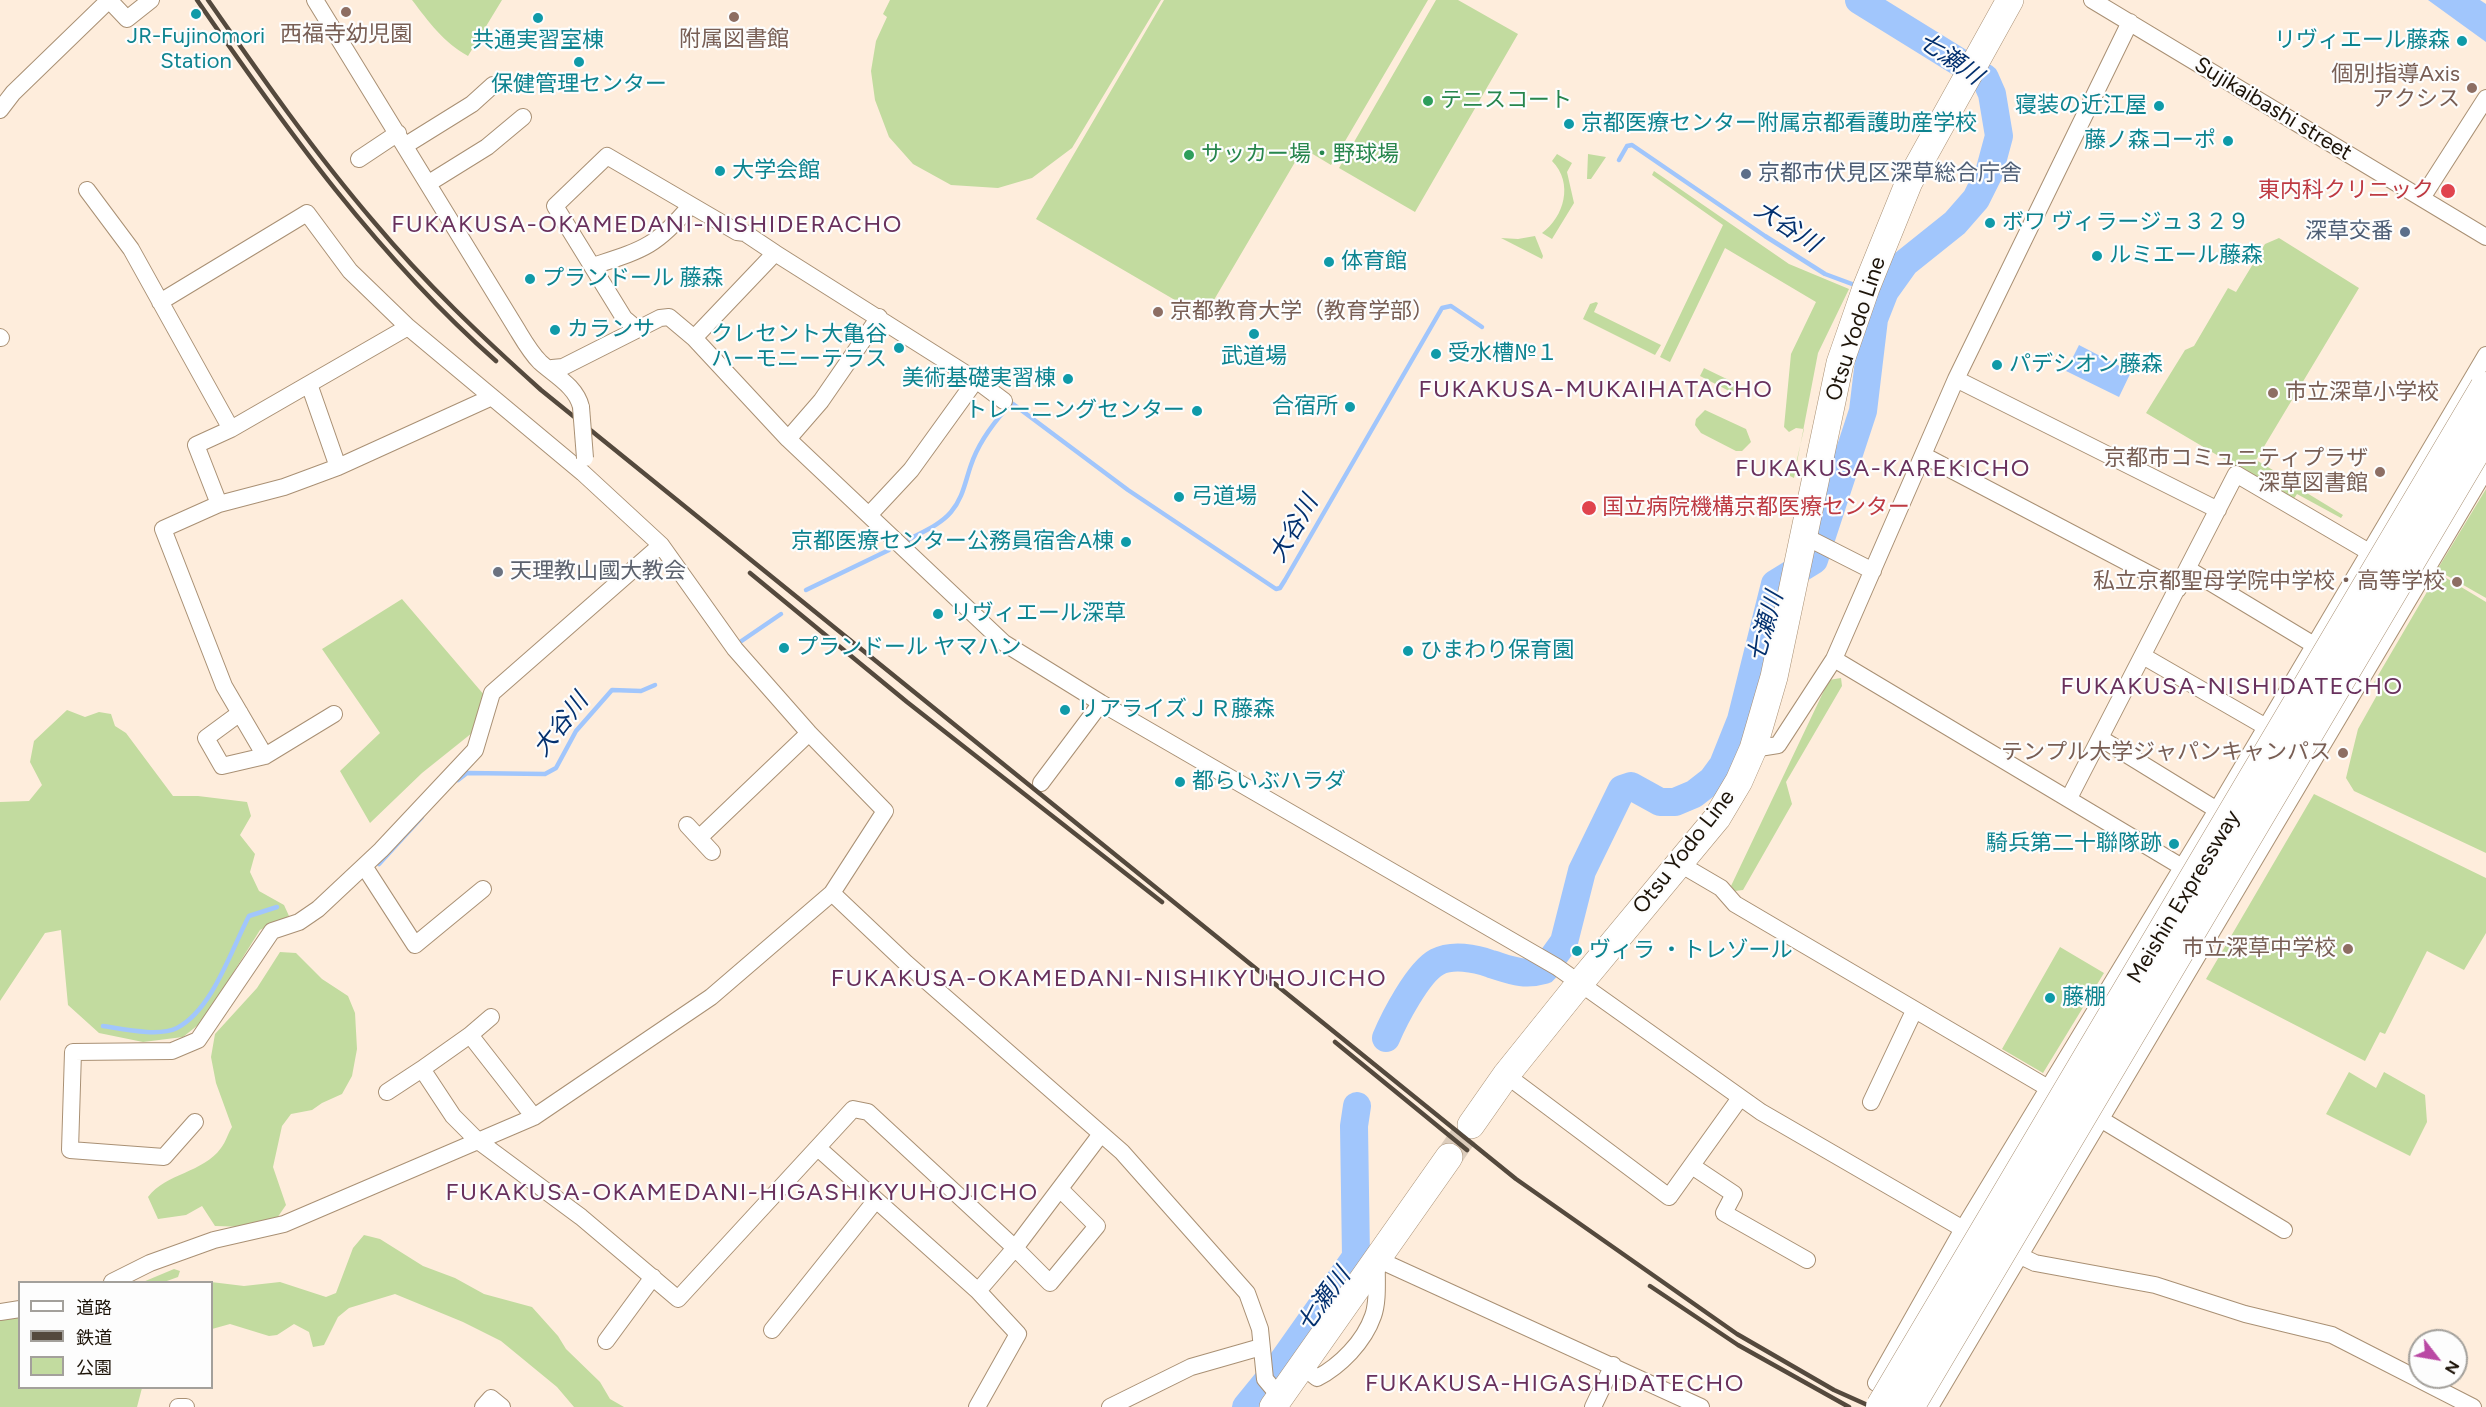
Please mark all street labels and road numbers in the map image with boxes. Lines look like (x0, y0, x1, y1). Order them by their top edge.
street label: Sujikaibashi street (2189, 52, 2357, 166)
street label: Otsu Yodo Line (1820, 254, 1892, 404)
street label: Otsu Yodo Line (1627, 785, 1741, 919)
street label: Meishin Expressway (2122, 806, 2246, 988)

